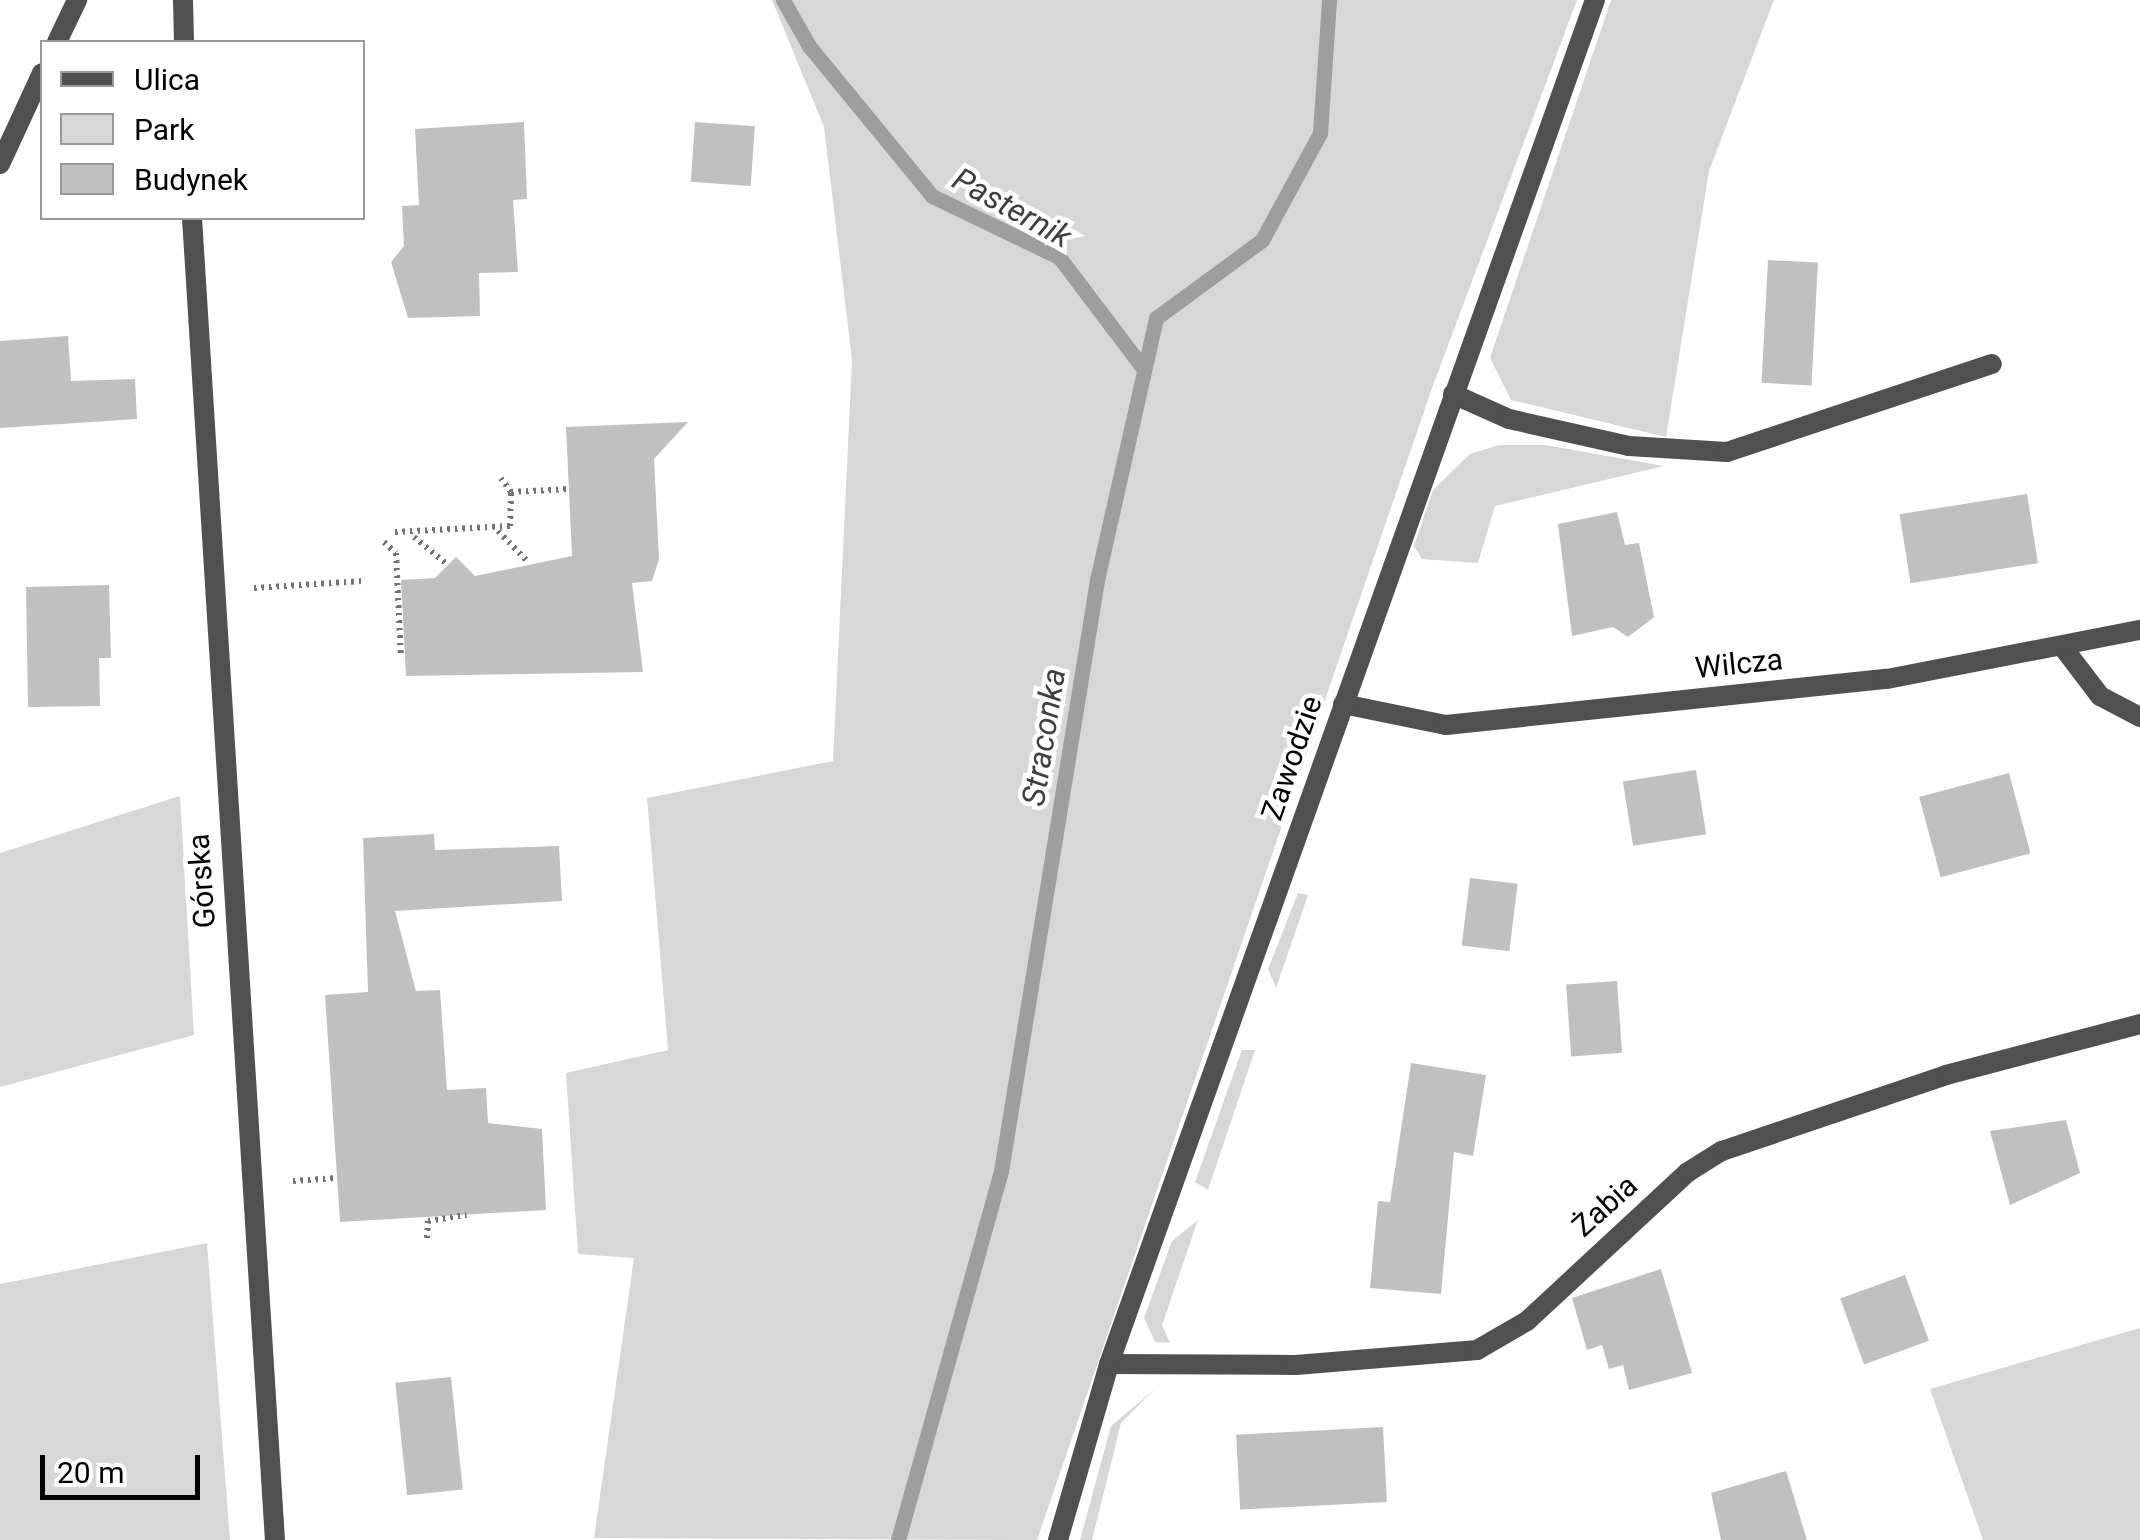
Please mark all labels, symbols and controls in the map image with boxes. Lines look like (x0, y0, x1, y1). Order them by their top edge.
legend (40, 40, 365, 220)
text: Ulica (134, 62, 200, 97)
text: Park (134, 112, 194, 147)
water label: Pasternik (946, 160, 1078, 256)
text: Budynek (134, 162, 248, 197)
street label: Wilcza (1693, 641, 1785, 687)
water label: Straconka (1014, 665, 1074, 809)
street label: Zawodzie (1254, 691, 1330, 825)
street label: Górska (181, 833, 223, 929)
street label: Żabia (1565, 1168, 1645, 1244)
scale bar (45, 1435, 205, 1497)
text: 20 m (57, 1455, 124, 1490)

